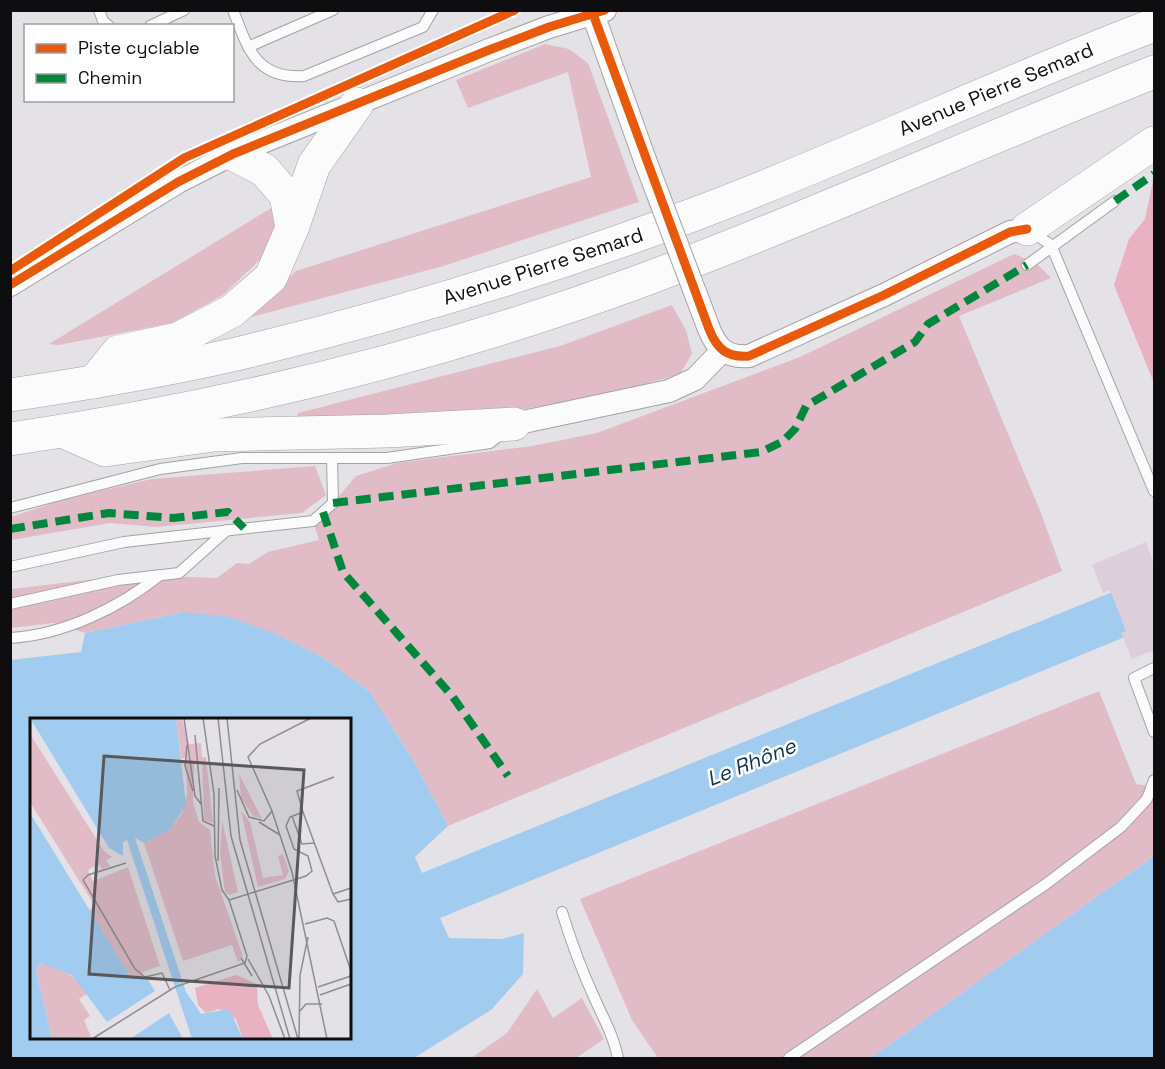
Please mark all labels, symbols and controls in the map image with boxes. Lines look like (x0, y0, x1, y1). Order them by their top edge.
legend (24, 24, 234, 102)
text: Piste cyclable (78, 36, 200, 59)
street label: Avenue Pierre Semard (895, 36, 1097, 142)
text: Chemin (78, 66, 142, 89)
street label: Avenue Pierre Semard (440, 221, 646, 311)
inset map (30, 718, 351, 1039)
water label: Le Rhône (703, 731, 801, 792)

